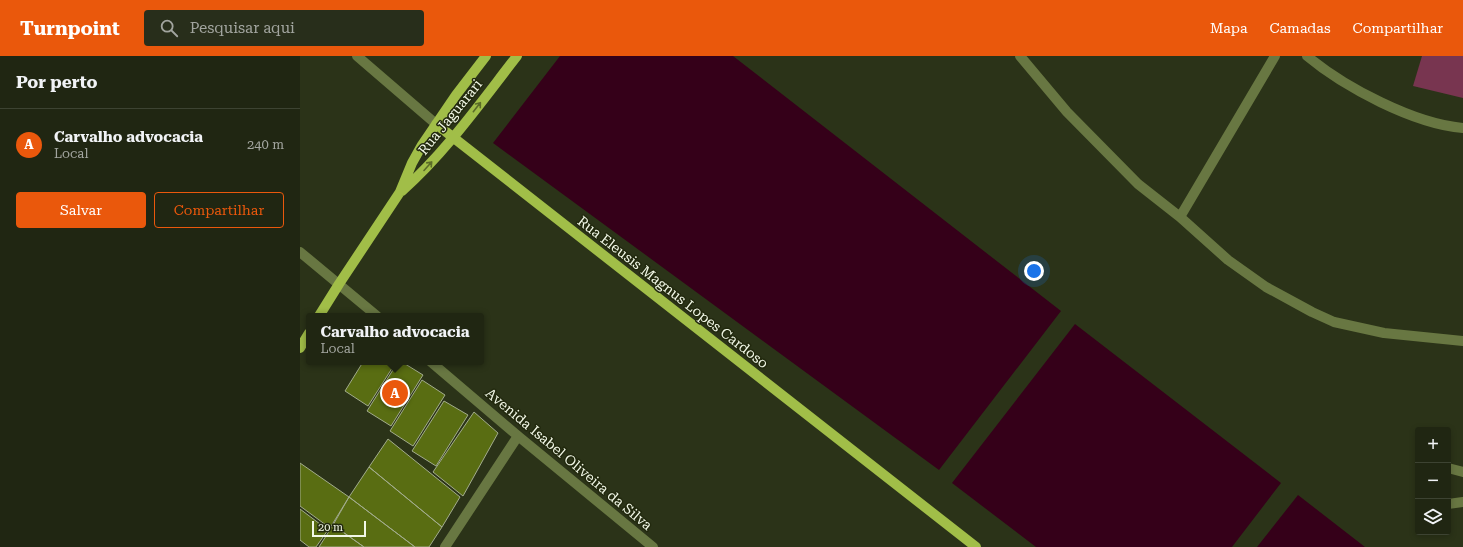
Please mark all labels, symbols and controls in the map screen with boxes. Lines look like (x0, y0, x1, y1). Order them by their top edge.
search box (144, 10, 424, 46)
text: Turnpoint (20, 17, 120, 40)
icon: search (158, 17, 180, 39)
text: Pesquisar aqui (190, 19, 295, 37)
text: Mapa (1210, 20, 1247, 36)
text: Camadas (1269, 20, 1331, 36)
text: Compartilhar (1353, 20, 1443, 36)
text: Por perto (16, 72, 97, 92)
street label: Rua Jaguarari (415, 76, 486, 158)
one-way arrow (473, 101, 482, 112)
text: Carvalho advocacia (54, 128, 203, 146)
text: A (24, 137, 34, 152)
text: 240 m (247, 137, 284, 152)
text: Local (54, 146, 88, 161)
one-way arrow (423, 161, 433, 171)
button: Salvar (16, 192, 146, 228)
button: Compartilhar (154, 192, 284, 228)
street label: Rua Eleusis Magnus Lopes Cardoso (575, 213, 771, 371)
your location (1024, 261, 1044, 281)
popup (306, 313, 484, 365)
text: Carvalho advocacia (320, 323, 470, 341)
text: Local (320, 341, 355, 356)
pin: A (382, 378, 408, 408)
street label: Avenida Isabel Oliveira da Silva (483, 385, 656, 534)
map controls (1415, 427, 1451, 535)
button: + (1415, 427, 1451, 463)
button: − (1415, 463, 1451, 499)
button: layers (1415, 499, 1451, 535)
scale bar (312, 519, 366, 538)
text: 20 m (318, 521, 343, 534)

